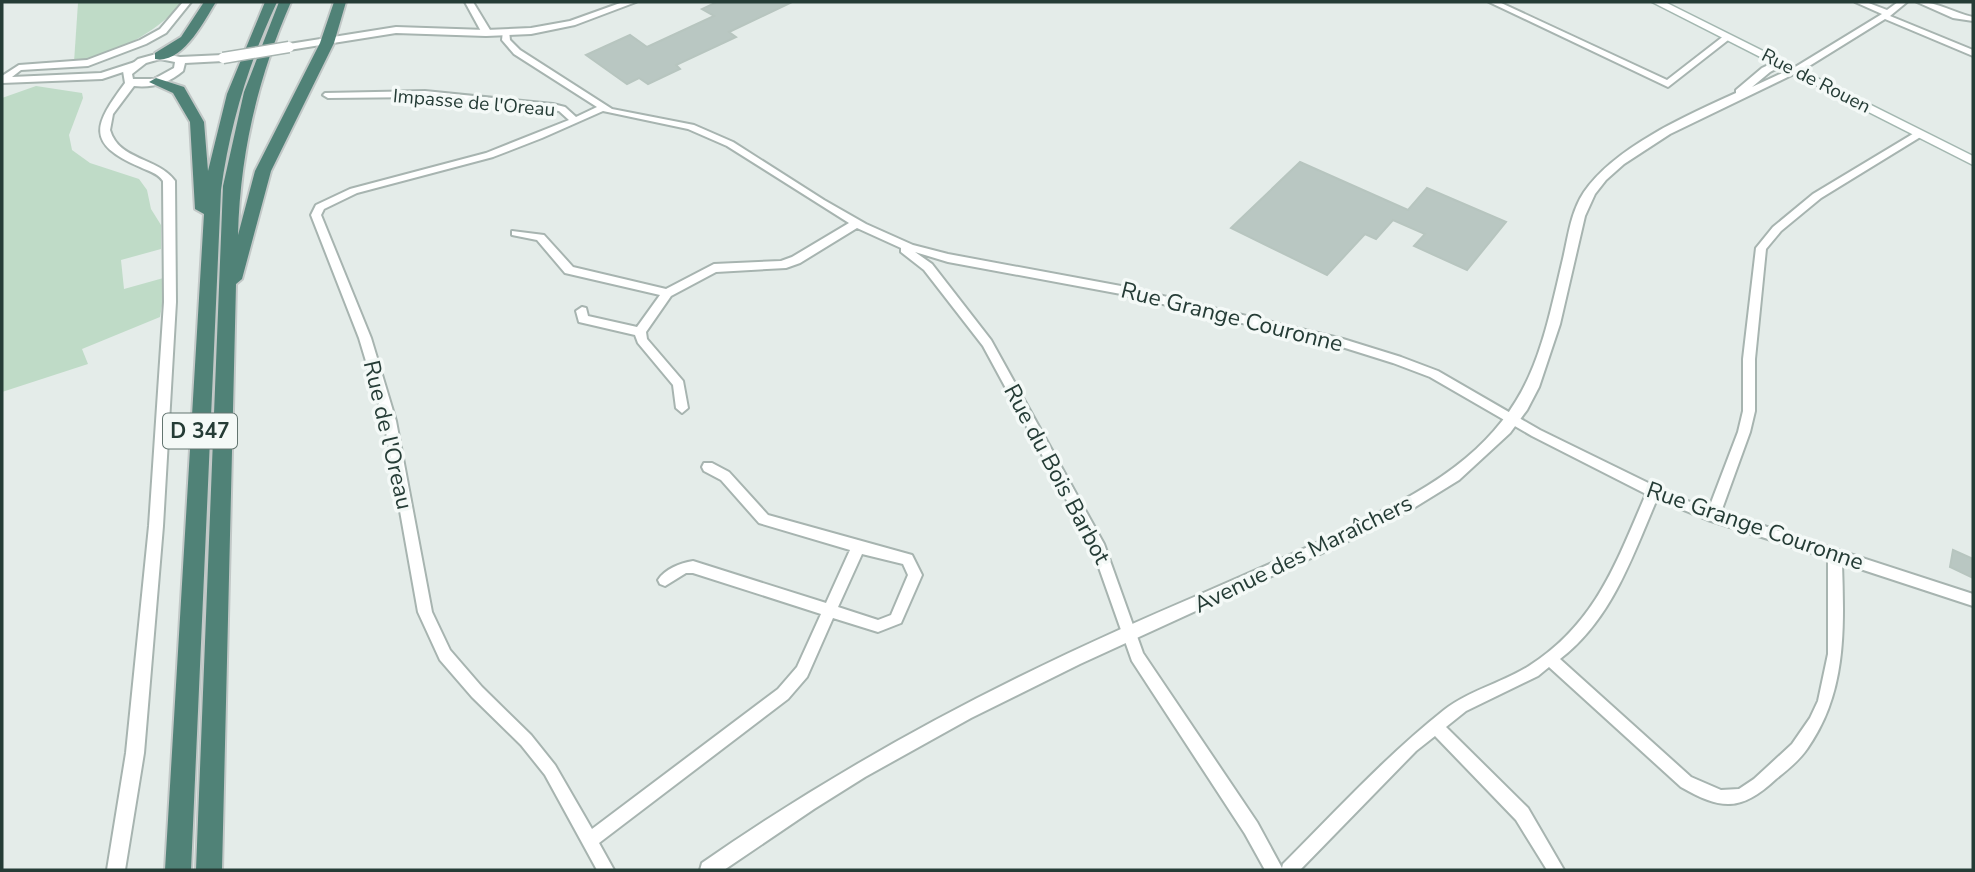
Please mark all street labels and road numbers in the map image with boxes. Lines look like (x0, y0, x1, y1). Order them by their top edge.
street label: Rue de Rouen (1757, 42, 1875, 120)
street label: Impasse de l'Oreau (392, 83, 556, 123)
street label: Rue Grange Couronne (1118, 274, 1346, 360)
street label: Rue de l'Oreau (356, 357, 420, 513)
street label: Rue du Bois Barbot (997, 379, 1118, 570)
road number: D 347 (163, 414, 237, 448)
street label: Rue Grange Couronne (1642, 474, 1868, 578)
street label: Avenue des Maraîchers (1189, 488, 1417, 620)

